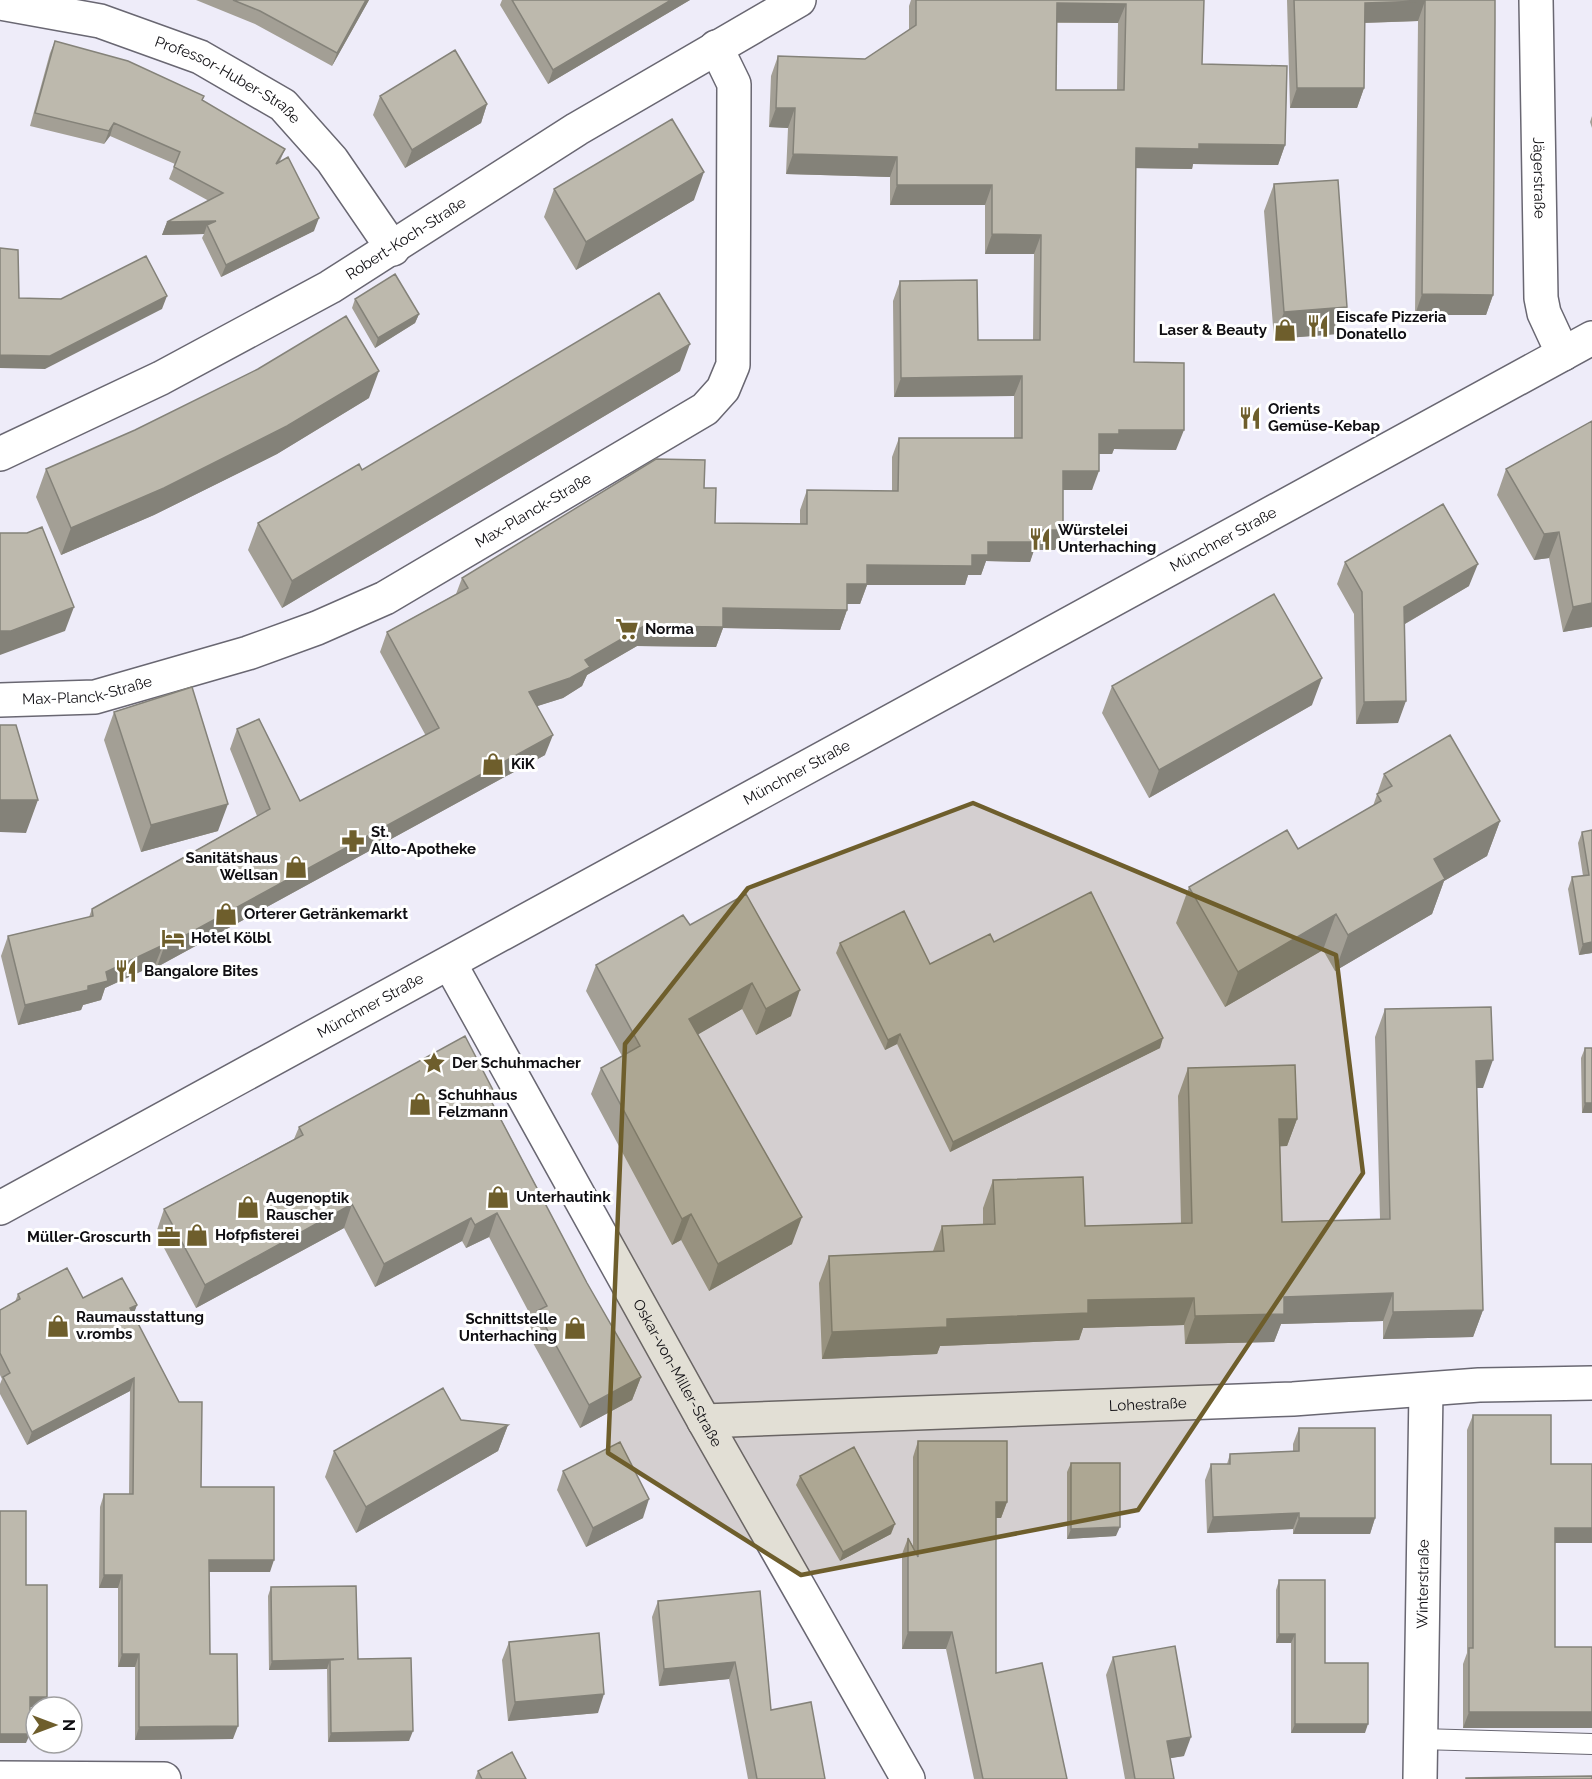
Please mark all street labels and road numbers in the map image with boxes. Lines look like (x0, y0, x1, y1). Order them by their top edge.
street label: Professor-Huber-Straße (152, 33, 304, 127)
street label: Jägerstraße (1529, 137, 1549, 219)
street label: Robert-Koch-Straße (342, 193, 469, 284)
street label: Max-Planck-Straße (472, 469, 595, 552)
street label: Münchner Straße (1167, 503, 1280, 576)
street label: Max-Planck-Straße (22, 672, 154, 708)
street label: Münchner Straße (740, 736, 853, 809)
street label: Münchner Straße (314, 969, 427, 1042)
street label: Oskar-von-Miller-Straße (629, 1296, 726, 1450)
street label: Lohestraße (1108, 1394, 1187, 1415)
street label: Winterstraße (1413, 1539, 1433, 1629)

